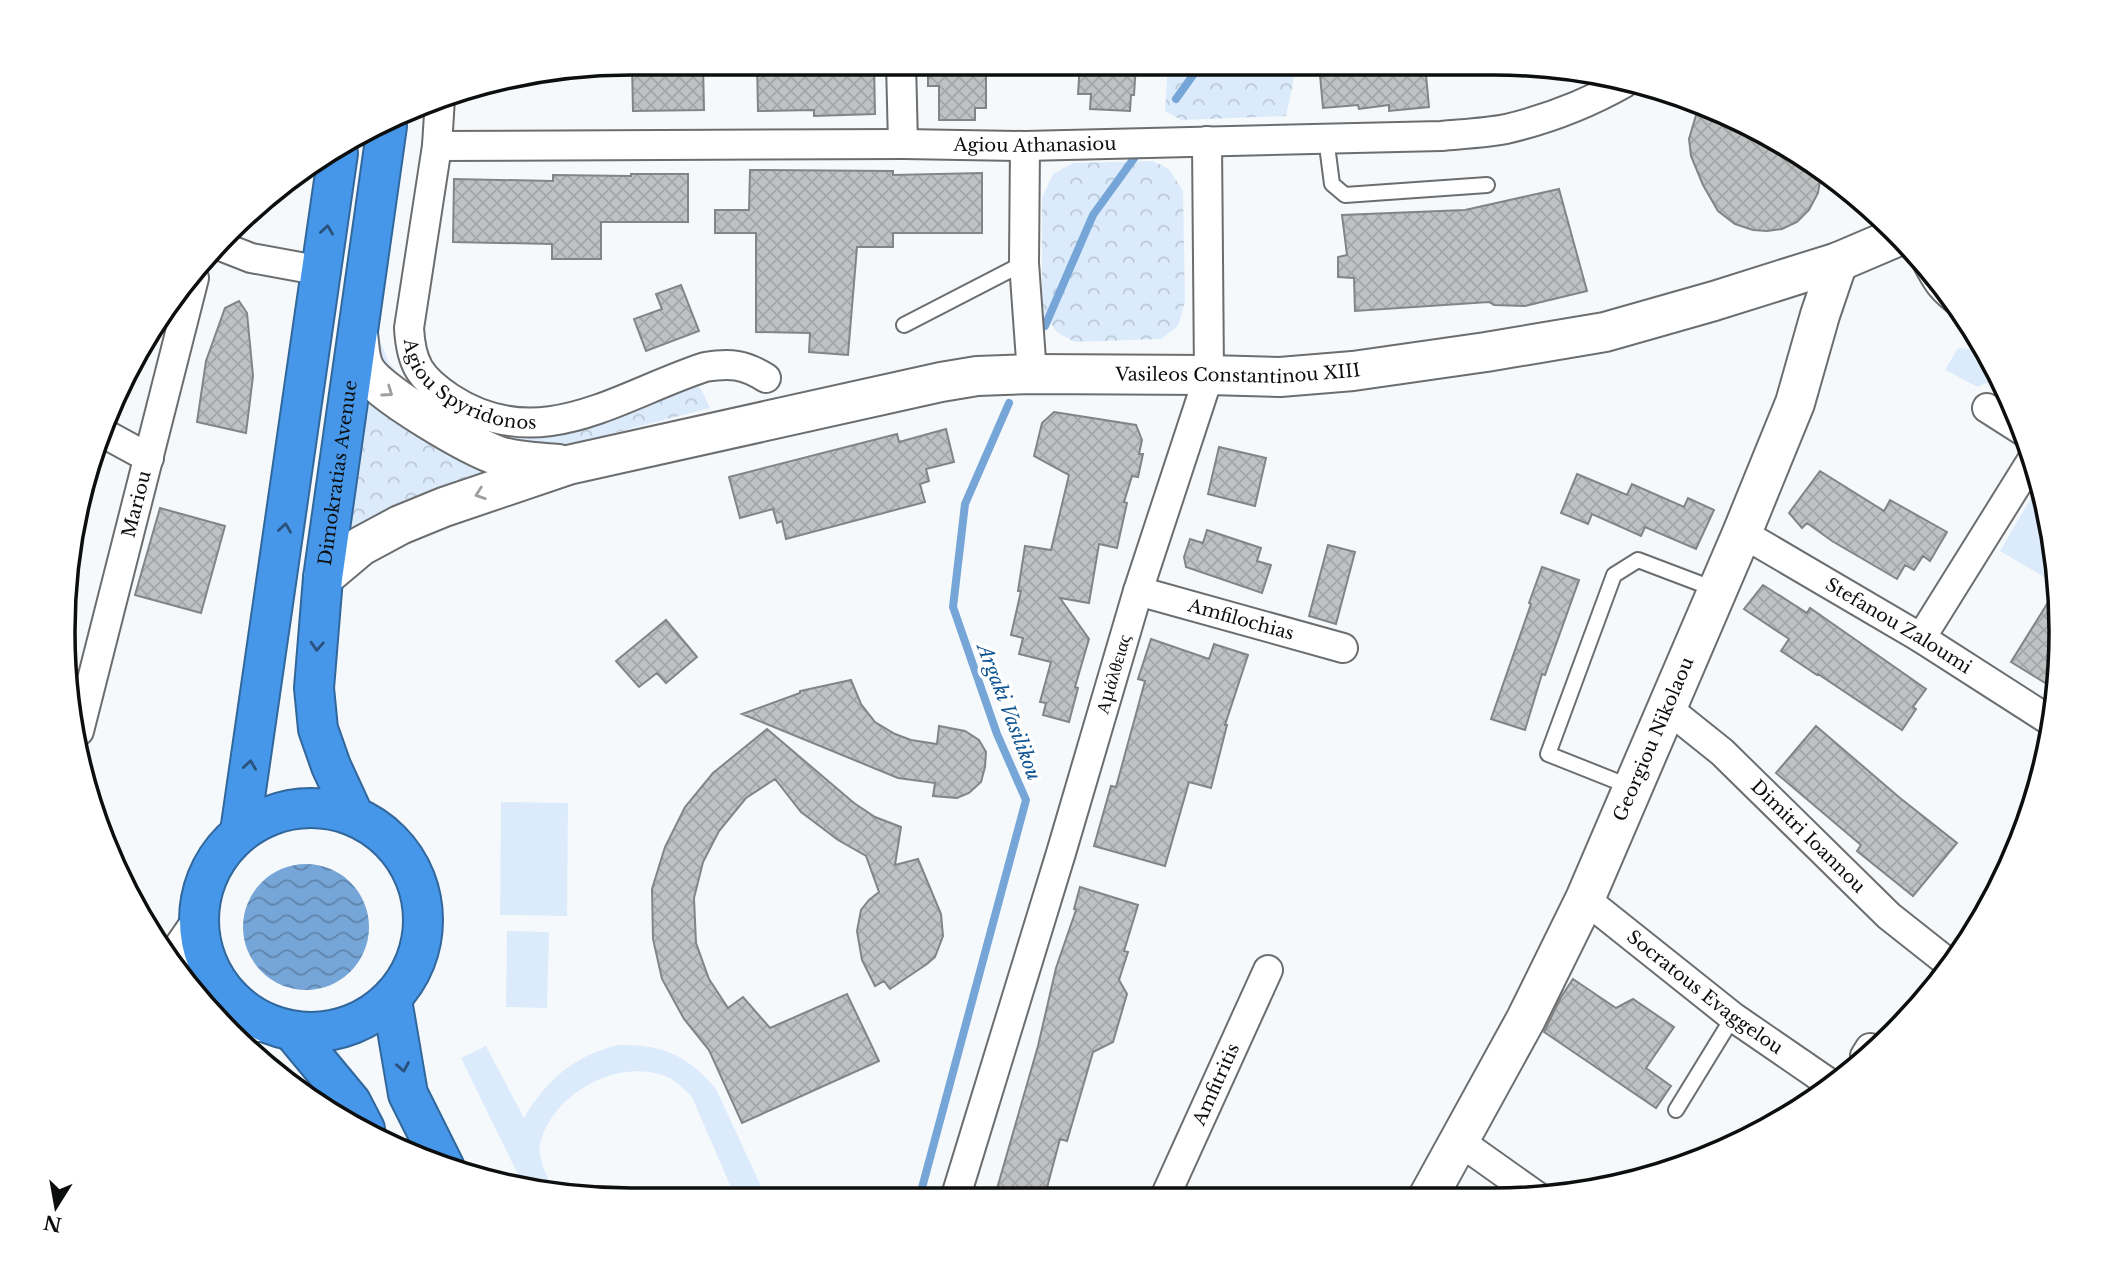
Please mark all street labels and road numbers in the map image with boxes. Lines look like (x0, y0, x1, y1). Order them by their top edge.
street label: Agiou Athanasiou (952, 133, 1117, 157)
street label: Agiou Spyridonos (399, 336, 537, 434)
street label: Vasileos Constantinou XIII (1114, 359, 1362, 388)
street label: Dimokratias Avenue (314, 379, 362, 567)
street label: Mariou (118, 468, 156, 540)
street label: Stefanou Zaloumi (1822, 573, 1976, 678)
street label: Amfilochias (1185, 594, 1297, 645)
street label: Αμάλθειας (1091, 632, 1136, 717)
street label: Georgiou Nikolaou (1609, 654, 1698, 825)
street label: Dimitri Ioannou (1746, 775, 1870, 897)
street label: Socratous Evaggelou (1622, 926, 1787, 1059)
street label: Amfitritis (1188, 1040, 1244, 1130)

